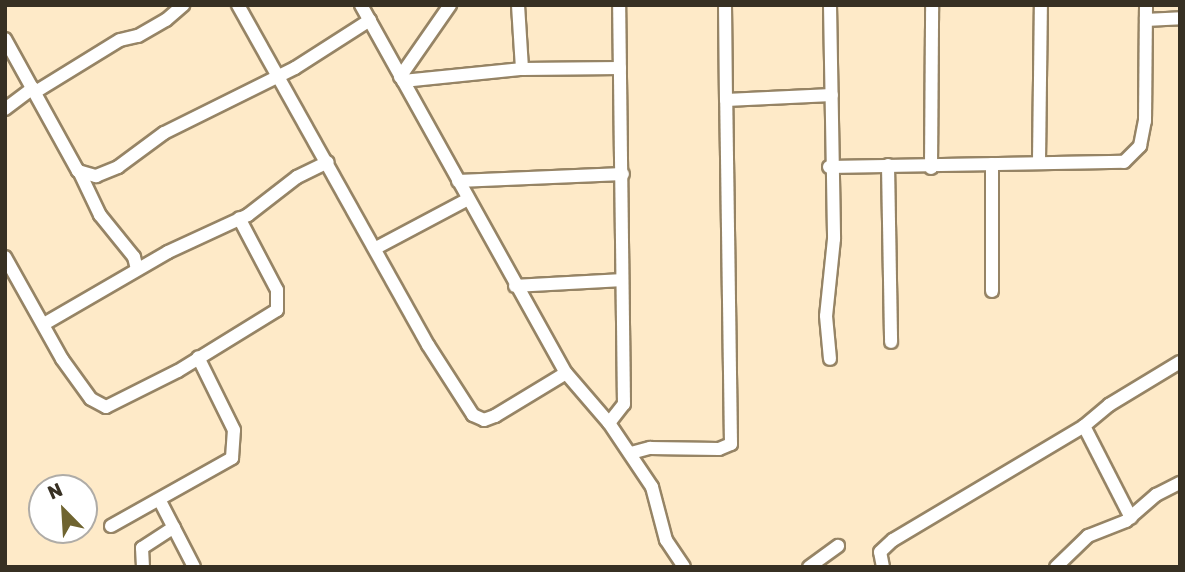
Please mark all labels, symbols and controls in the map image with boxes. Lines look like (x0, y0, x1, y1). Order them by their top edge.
north arrow (28, 474, 98, 544)
text: N (44, 478, 66, 504)

